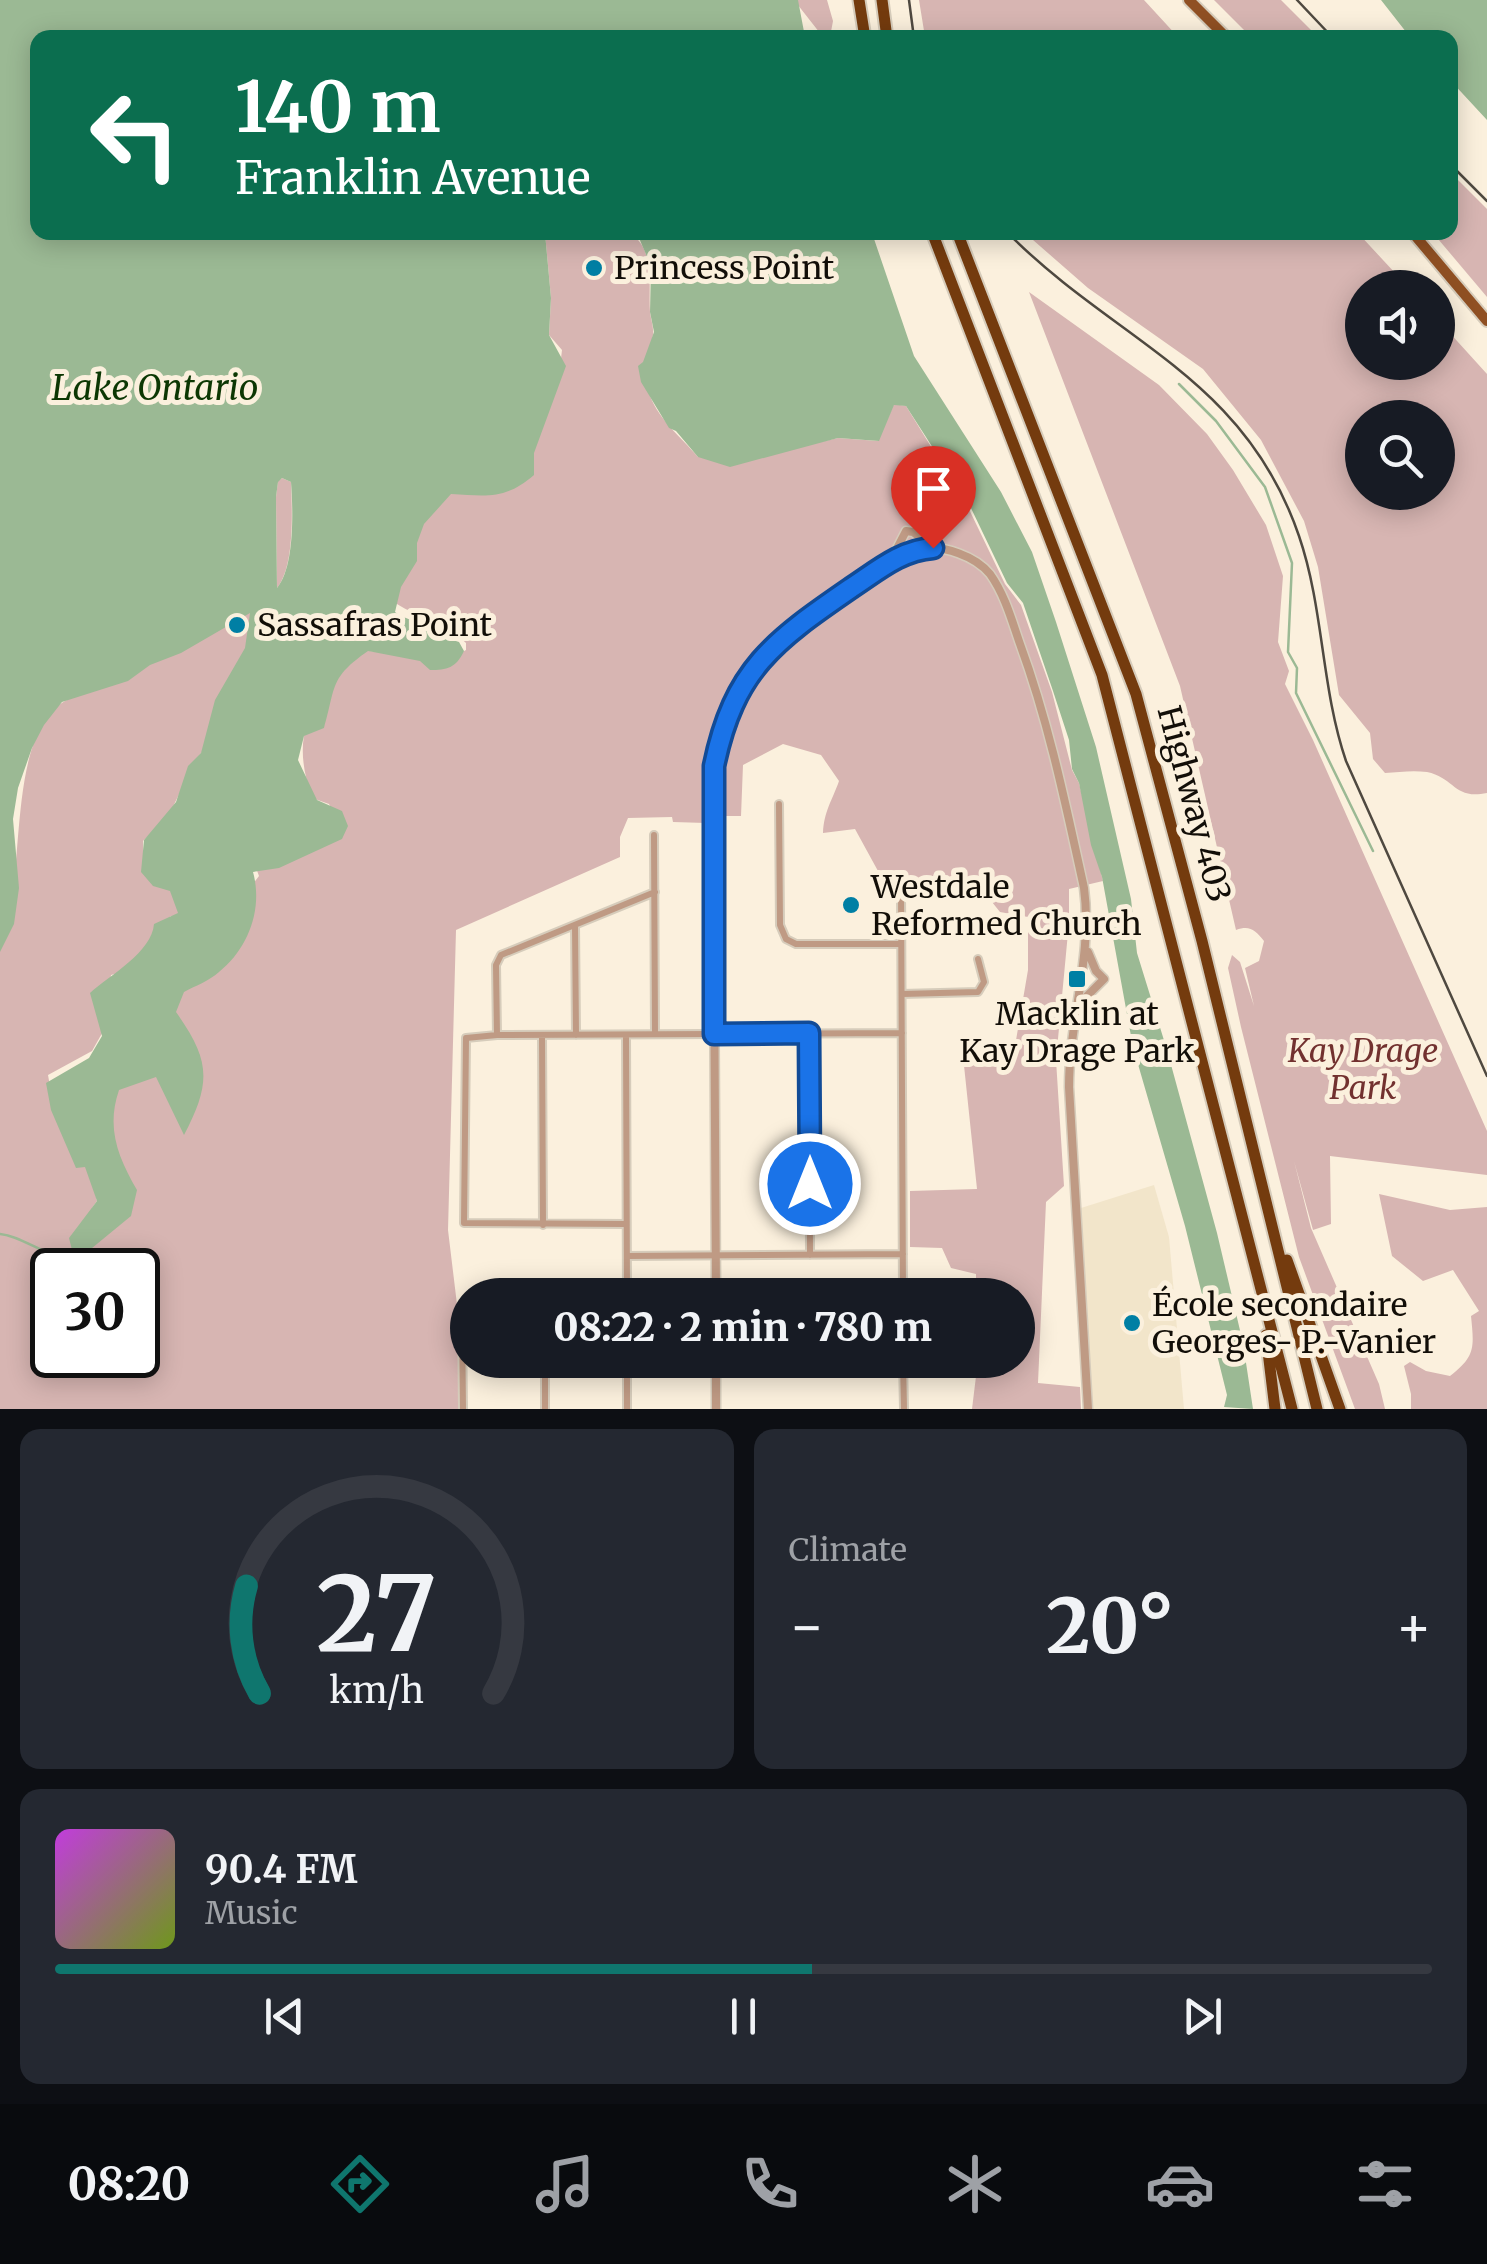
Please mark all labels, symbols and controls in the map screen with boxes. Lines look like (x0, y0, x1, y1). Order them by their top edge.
text: 140 m (235, 63, 441, 151)
icon: left (70, 70, 200, 200)
text: Franklin Avenue (235, 150, 590, 206)
place label: Princess Point (614, 248, 835, 288)
marker: Princess Point (583, 257, 605, 279)
map controls (1345, 270, 1455, 510)
button: sound (1345, 270, 1455, 380)
water label: Lake Ontario (52, 366, 258, 410)
button: search (1345, 400, 1455, 510)
pin (891, 446, 976, 549)
icon: arrive (906, 461, 961, 516)
place label: Sassafras Point (257, 605, 493, 645)
marker: Sassafras Point (226, 614, 248, 636)
street label: Highway 403 (1149, 701, 1239, 907)
place label: Westdale Reformed Church (870, 867, 1142, 944)
marker: Westdale Reformed Church (840, 894, 862, 916)
marker: Macklin at Kay Drage Park (1066, 968, 1088, 990)
place label: Macklin at Kay Drage Park (959, 994, 1195, 1071)
park label: Kay Drage Park (1287, 1031, 1438, 1108)
position arrow (758, 1132, 862, 1236)
speed limit sign: 30 (30, 1248, 160, 1378)
place label: École secondaire Georges- P.-Vanier (1152, 1285, 1436, 1362)
text: 08:22 · 2 min · 780 m (553, 1304, 932, 1351)
marker: École secondaire Georges- P.-Vanier (1121, 1312, 1143, 1334)
text: Climate (789, 1530, 907, 1570)
text: 27 (317, 1549, 437, 1679)
text: 20° (1046, 1579, 1174, 1673)
text: − (789, 1592, 825, 1661)
text: + (1395, 1592, 1432, 1661)
text: km/h (329, 1668, 424, 1713)
text: 90.4 FM (205, 1846, 357, 1893)
text: Music (205, 1893, 298, 1933)
icon: previous (257, 1989, 312, 2044)
icon: pause (716, 1989, 771, 2044)
icon: next (1175, 1989, 1230, 2044)
icon: directions (325, 2149, 395, 2219)
icon: music (530, 2149, 600, 2219)
icon: phone (735, 2149, 805, 2219)
icon: climate (940, 2149, 1010, 2219)
icon: car (1145, 2149, 1215, 2219)
icon: filters (1350, 2149, 1420, 2219)
text: 08:20 (67, 2156, 190, 2212)

